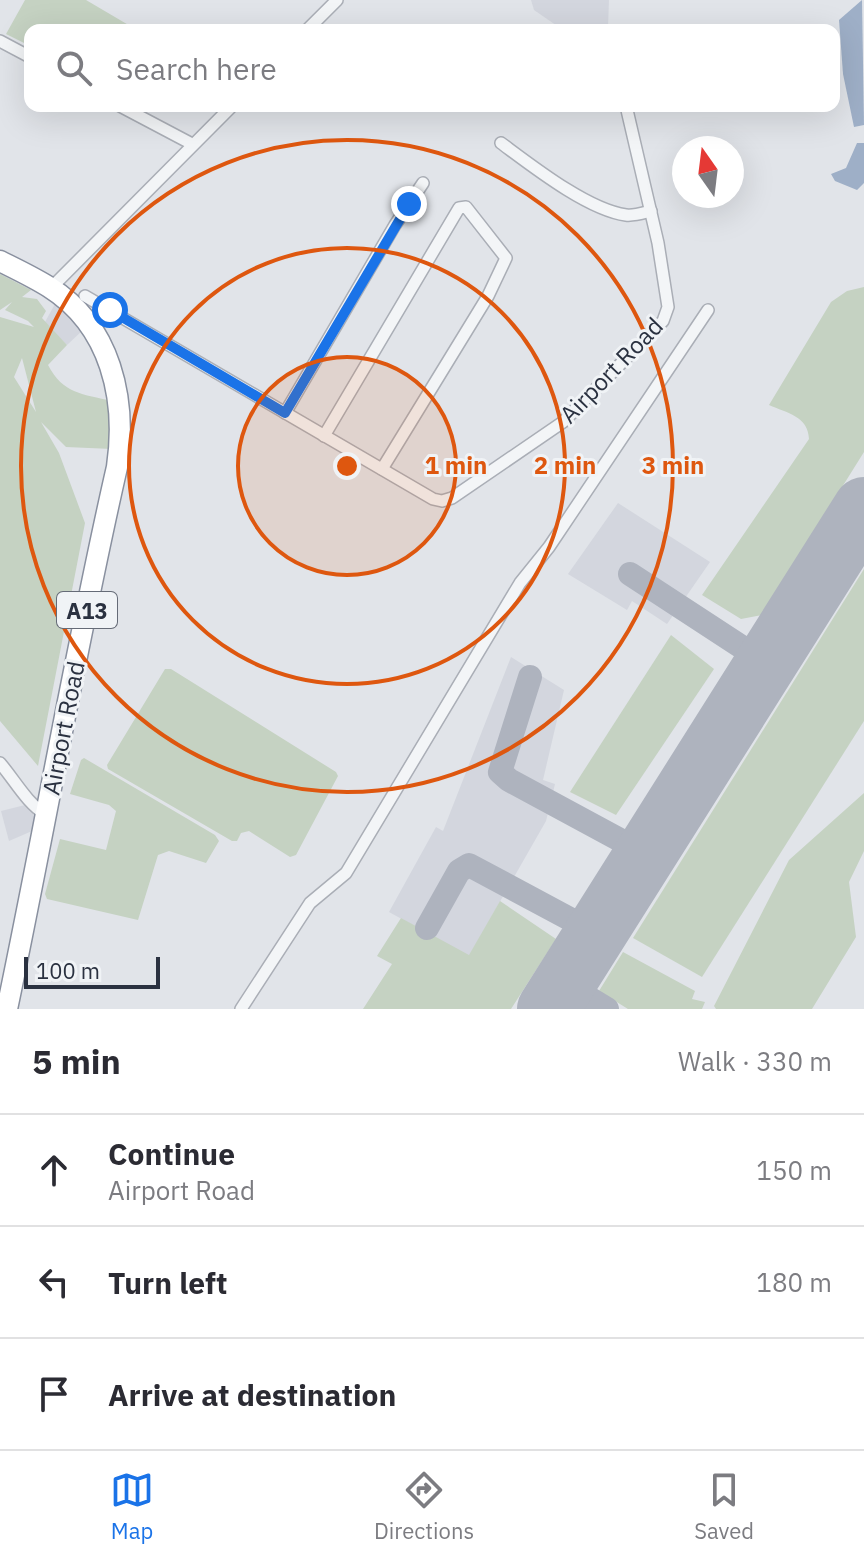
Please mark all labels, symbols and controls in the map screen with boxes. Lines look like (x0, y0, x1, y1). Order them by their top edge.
search box (24, 24, 840, 112)
icon: search (52, 46, 96, 90)
text: Search here (116, 49, 277, 88)
north arrow (672, 136, 744, 208)
route end (391, 186, 427, 222)
route start (92, 292, 128, 328)
street label: Airport Road (552, 310, 670, 430)
text: 1 min (425, 449, 487, 481)
text: 2 min (534, 449, 596, 481)
text: 3 min (642, 449, 704, 481)
centre of rings (333, 452, 361, 480)
road number: A13 (57, 592, 117, 628)
street label: Airport Road (34, 658, 92, 798)
scale bar (24, 953, 160, 989)
text: 100 m (36, 956, 100, 985)
text: 5 min (32, 1039, 121, 1083)
text: Walk · 330 m (678, 1044, 832, 1078)
text: Continue (108, 1134, 235, 1173)
icon: ahead (32, 1148, 76, 1192)
text: 150 m (756, 1153, 832, 1187)
text: Airport Road (108, 1173, 255, 1207)
icon: left (32, 1260, 76, 1304)
text: Turn left (108, 1263, 227, 1302)
text: 180 m (756, 1265, 832, 1299)
icon: arrive (32, 1372, 76, 1416)
text: Arrive at destination (108, 1375, 396, 1414)
tab: Map (110, 1468, 154, 1545)
tab: Directions (374, 1468, 474, 1545)
tab: Saved (694, 1468, 754, 1545)

